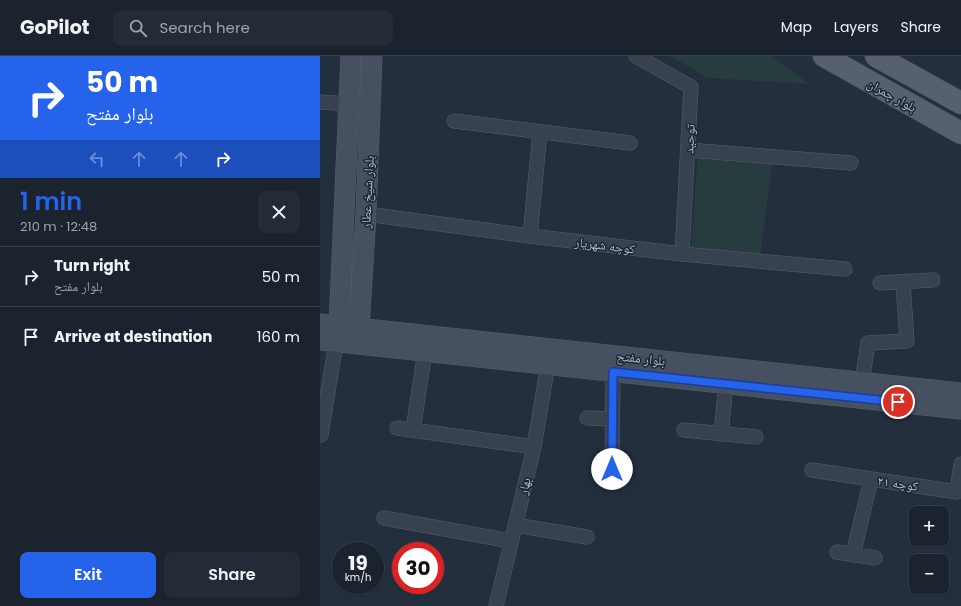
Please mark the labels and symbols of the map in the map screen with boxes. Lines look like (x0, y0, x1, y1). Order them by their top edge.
street label: بلوار چمران (864, 74, 920, 117)
street label: توحید (679, 124, 700, 154)
street label: بلوار شیخ عطار (356, 155, 379, 230)
street label: کوچه شهریار (573, 232, 637, 259)
street label: بلوار مفتح (616, 347, 666, 370)
pin (881, 385, 915, 419)
position arrow (591, 448, 633, 490)
street label: کوچه ۲۱ (876, 471, 920, 496)
street label: بهار (513, 476, 536, 498)
speed limit sign: 30 (392, 542, 444, 594)

